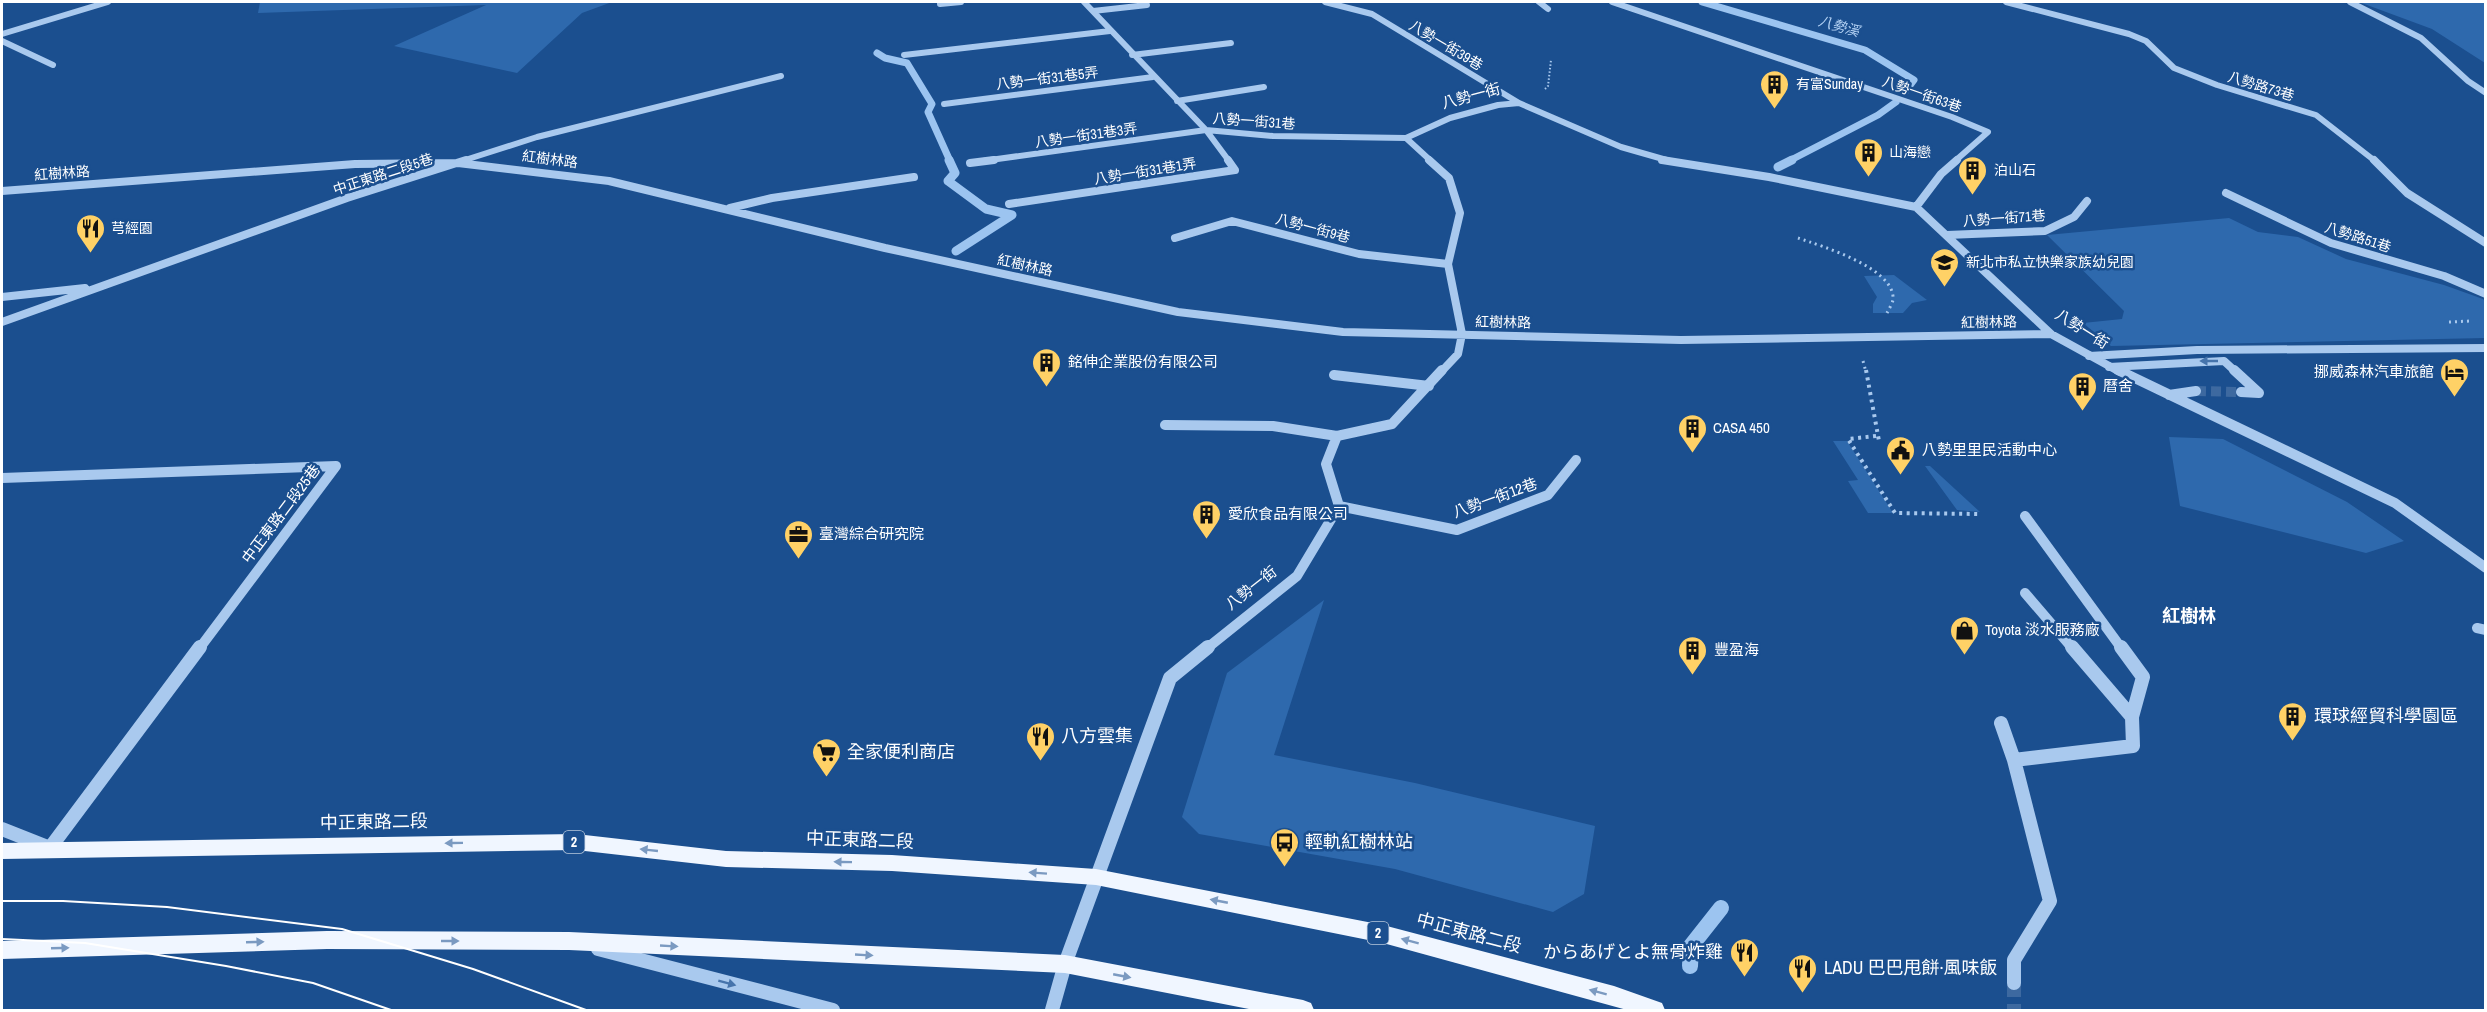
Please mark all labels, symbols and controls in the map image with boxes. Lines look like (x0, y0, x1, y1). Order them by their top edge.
water label: 八勢溪 (1816, 12, 1864, 41)
street label: 八勢一街39巷 (1406, 16, 1486, 74)
street label: 八勢一街31巷5弄 (995, 63, 1099, 93)
street label: 八勢路73巷 (2225, 67, 2297, 105)
building icon: 有富Sunday (1759, 68, 1791, 110)
street label: 八勢一街63巷 (1880, 72, 1964, 116)
place label: 有富Sunday (1796, 75, 1863, 93)
street label: 八勢一街 (1439, 78, 1503, 113)
street label: 八勢一街31巷 (1212, 109, 1296, 133)
street label: 八勢一街31巷3弄 (1034, 119, 1138, 151)
building icon: 山海戀 (1852, 136, 1884, 178)
place label: 山海戀 (1889, 143, 1931, 161)
street label: 紅樹林路 (521, 147, 579, 171)
street label: 中正東路二段5巷 (331, 149, 435, 199)
street label: 八勢一街31巷1弄 (1093, 154, 1197, 188)
building icon: 泊山石 (1957, 154, 1989, 196)
place label: 泊山石 (1994, 161, 2036, 179)
street label: 紅樹林路 (33, 162, 91, 184)
street label: 八勢一街71巷 (1962, 206, 2046, 230)
street label: 八勢一街9巷 (1274, 209, 1352, 247)
restaurant icon: 芎經園 (74, 212, 106, 254)
street label: 八勢路51巷 (2323, 218, 2393, 256)
place label: 芎經園 (111, 219, 153, 237)
school or university icon: 新北市私立快樂家族幼兒園 (1929, 246, 1961, 288)
street label: 紅樹林路 (996, 250, 1054, 280)
place label: 新北市私立快樂家族幼兒園 (1966, 253, 2134, 271)
street label: 八勢一街 (2051, 304, 2113, 353)
street label: 紅樹林路 (1475, 313, 1531, 331)
street label: 紅樹林路 (1961, 313, 2017, 331)
building icon: 銘伸企業股份有限公司 (1031, 346, 1063, 388)
place label: 銘伸企業股份有限公司 (1068, 351, 1218, 372)
one-way arrow (2199, 356, 2218, 366)
hotel icon: 挪威森林汽車旅館 (2439, 356, 2471, 398)
place label: 挪威森林汽車旅館 (2314, 361, 2434, 382)
building icon: 曆舍 (2066, 370, 2098, 412)
place label: 曆舍 (2103, 375, 2133, 396)
building icon: CASA 450 (1676, 412, 1708, 454)
place label: CASA 450 (1713, 417, 1770, 438)
public building icon: 八勢里里民活動中心 (1885, 434, 1917, 476)
place label: 八勢里里民活動中心 (1922, 439, 2057, 460)
street label: 中正東路二段25巷 (237, 460, 325, 567)
street label: 八勢一街12巷 (1450, 472, 1540, 523)
building icon: 愛欣食品有限公司 (1191, 498, 1223, 540)
place label: 愛欣食品有限公司 (1228, 503, 1348, 524)
office icon: 臺灣綜合研究院 (782, 518, 814, 560)
place label: 臺灣綜合研究院 (819, 523, 924, 544)
street label: 八勢一街 (1221, 561, 1281, 614)
district label: 紅樹林 (2162, 603, 2216, 628)
shop icon: Toyota 淡水服務廠 (1948, 614, 1980, 656)
place label: Toyota 淡水服務廠 (1985, 619, 2100, 640)
building icon: 豐盈海 (1677, 634, 1709, 676)
place label: 豐盈海 (1714, 639, 1759, 660)
building icon: 環球經貿科學園區 (2277, 700, 2309, 742)
place label: 環球經貿科學園區 (2314, 703, 2458, 728)
restaurant icon: 八方雲集 (1024, 720, 1056, 762)
place label: 八方雲集 (1061, 723, 1133, 748)
supermarket icon: 全家便利商店 (810, 736, 842, 778)
place label: 全家便利商店 (847, 739, 955, 764)
street label: 中正東路二段 (320, 808, 428, 835)
street label: 中正東路二段 (806, 825, 914, 854)
bus stop icon: 輕軌紅樹林站 (1268, 826, 1300, 868)
place label: 輕軌紅樹林站 (1305, 829, 1413, 854)
road number: 2 (564, 831, 584, 853)
one-way arrow (444, 838, 463, 848)
one-way arrow (639, 845, 658, 855)
one-way arrow (833, 857, 852, 866)
one-way arrow (1028, 868, 1047, 878)
one-way arrow (1209, 896, 1228, 905)
street label: 中正東路二段 (1414, 906, 1525, 959)
road number: 2 (1368, 922, 1388, 944)
one-way arrow (440, 936, 459, 946)
one-way arrow (1401, 936, 1419, 945)
restaurant icon: からあげとよ無骨炸雞 (1728, 936, 1760, 978)
one-way arrow (245, 938, 264, 947)
place label: からあげとよ無骨炸雞 (1543, 939, 1723, 964)
one-way arrow (660, 941, 679, 950)
one-way arrow (50, 943, 69, 953)
one-way arrow (854, 950, 873, 959)
restaurant icon: LADU 巴巴甩餅·風味飯 (1787, 952, 1819, 994)
place label: LADU 巴巴甩餅·風味飯 (1824, 955, 1998, 980)
one-way arrow (1113, 972, 1132, 981)
one-way arrow (718, 978, 736, 988)
one-way arrow (1589, 986, 1608, 996)

